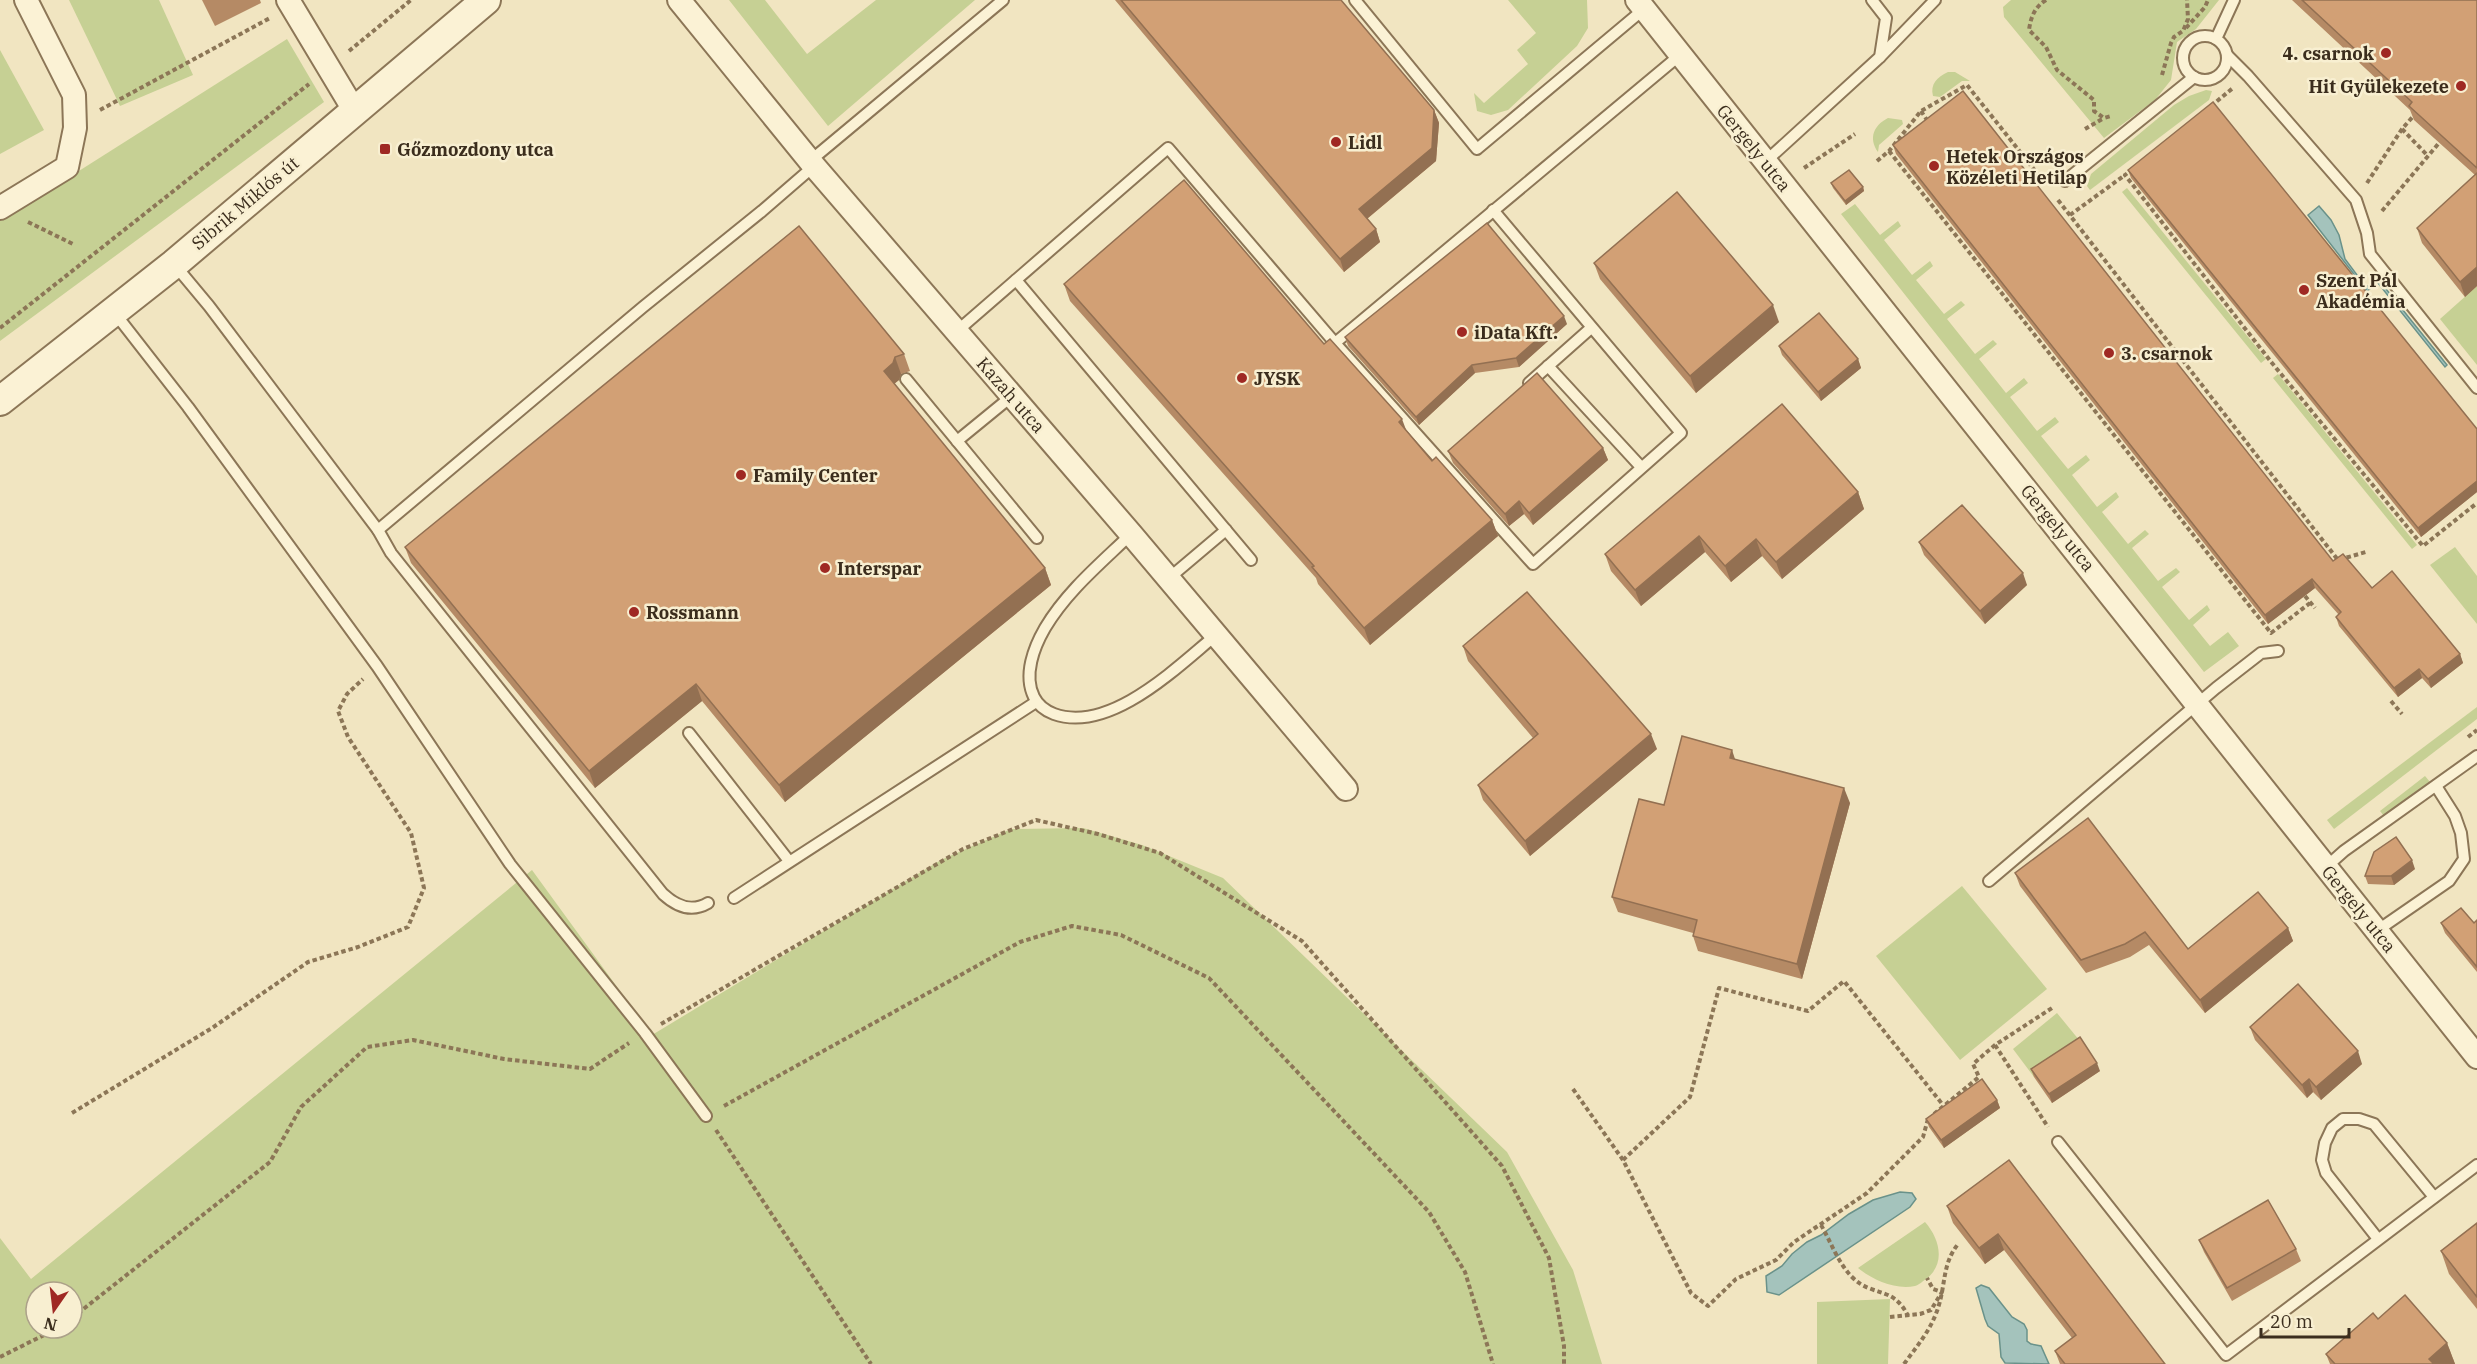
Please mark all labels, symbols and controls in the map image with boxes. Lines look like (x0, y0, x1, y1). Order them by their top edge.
place label: 4. csarnok (2282, 42, 2375, 65)
marker: 4. csarnok (2379, 46, 2393, 60)
place label: Hit Gyülekezete (2308, 75, 2449, 98)
marker: Hit Gyülekezete (2454, 79, 2468, 93)
street label: Gergely utca (1712, 100, 1796, 196)
place label: Lidl (1348, 131, 1383, 154)
marker: Lidl (1329, 135, 1343, 149)
place label: Gőzmozdony utca (397, 138, 554, 161)
marker: Gőzmozdony utca (378, 142, 392, 156)
place label: Hetek Országos Közéleti Hetilap (1946, 145, 2087, 189)
street label: Sibrik Miklós út (187, 151, 303, 255)
marker: Hetek Országos Közéleti Hetilap (1927, 159, 1941, 173)
place label: Szent Pál Akadémia (2316, 269, 2405, 313)
marker: Szent Pál Akadémia (2297, 283, 2311, 297)
place label: iData Kft. (1474, 321, 1558, 344)
marker: iData Kft. (1455, 325, 1469, 339)
place label: 3. csarnok (2121, 342, 2213, 365)
marker: 3. csarnok (2102, 346, 2116, 360)
street label: Kazah utca (972, 352, 1050, 438)
place label: JYSK (1254, 367, 1301, 390)
marker: JYSK (1235, 371, 1249, 385)
place label: Family Center (753, 464, 878, 487)
marker: Family Center (734, 468, 748, 482)
street label: Gergely utca (2016, 480, 2100, 576)
place label: Interspar (837, 557, 922, 580)
marker: Interspar (818, 561, 832, 575)
place label: Rossmann (646, 601, 739, 624)
marker: Rossmann (627, 605, 641, 619)
street label: Gergely utca (2317, 861, 2401, 957)
north arrow (24, 1280, 84, 1340)
scale bar (2261, 1301, 2350, 1339)
text: 20 m (2270, 1310, 2313, 1333)
text: N (42, 1313, 59, 1336)

